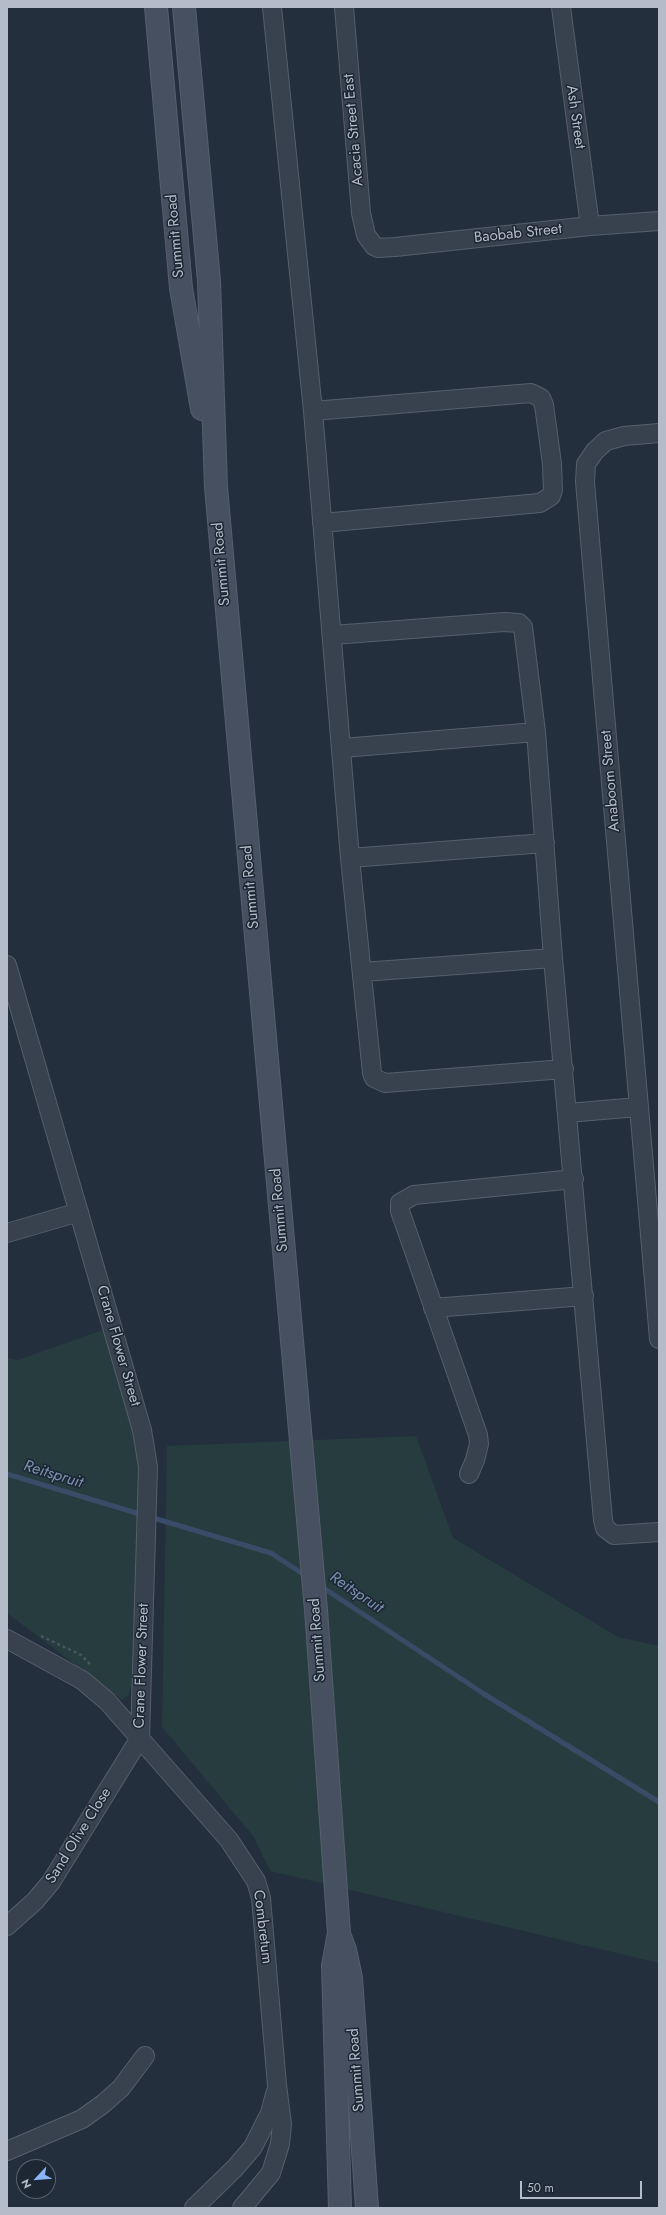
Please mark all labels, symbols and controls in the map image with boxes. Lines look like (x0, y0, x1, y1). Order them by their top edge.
street label: Acacia Street East (340, 73, 368, 187)
street label: Ash Street (562, 84, 588, 150)
street label: Summit Road (163, 193, 189, 279)
street label: Baobab Street (473, 220, 563, 248)
street label: Summit Road (209, 521, 235, 607)
street label: Anaboom Street (598, 729, 624, 833)
street label: Summit Road (238, 844, 264, 930)
street label: Summit Road (267, 1167, 293, 1253)
street label: Crane Flower Street (92, 1284, 144, 1408)
water label: Reitspruit (21, 1457, 85, 1493)
water label: Reitspruit (325, 1568, 387, 1618)
street label: Summit Road (306, 1598, 330, 1682)
street label: Crane Flower Street (131, 1603, 153, 1729)
street label: Sand Olive Close (42, 1785, 116, 1887)
street label: Combretum (249, 1889, 275, 1965)
street label: Summit Road (345, 2028, 369, 2112)
north arrow (16, 2159, 56, 2199)
scale bar (522, 2173, 644, 2199)
text: N (17, 2176, 35, 2191)
text: 50 m (527, 2179, 554, 2197)

